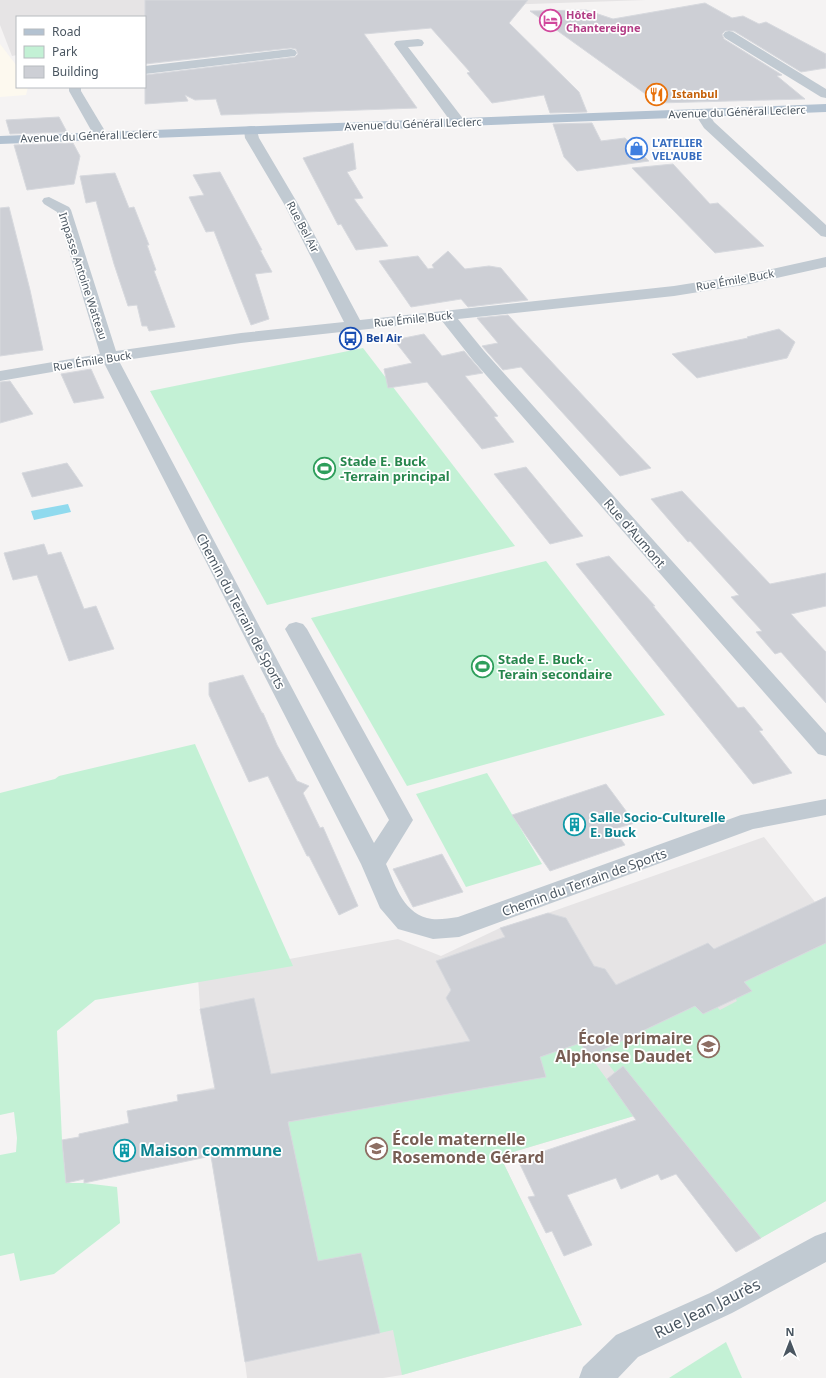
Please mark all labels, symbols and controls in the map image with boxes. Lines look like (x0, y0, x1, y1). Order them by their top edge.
place label: Hôtel Chantereigne (566, 7, 641, 35)
hotel icon: Hôtel Chantereigne (538, 8, 564, 34)
legend (16, 16, 146, 88)
text: Road (52, 23, 81, 40)
text: Park (52, 43, 78, 60)
text: Building (52, 63, 99, 80)
restaurant icon: Istanbul (643, 81, 669, 107)
place label: Istanbul (672, 86, 718, 101)
street label: Avenue du Général Leclerc (668, 102, 806, 121)
street label: Avenue du Général Leclerc (344, 114, 482, 133)
street label: Avenue du Général Leclerc (20, 126, 158, 145)
place label: L'ATELIER VEL'AUBE (652, 135, 703, 163)
shop icon: L'ATELIER VEL'AUBE (623, 136, 649, 162)
street label: Rue Bel Air (284, 198, 323, 255)
street label: Impasse Antoine Watteau (56, 210, 111, 341)
street label: Rue Émile Buck (695, 265, 775, 294)
street label: Rue Émile Buck (373, 307, 453, 330)
bus stop icon: Bel Air (337, 325, 363, 351)
place label: Bel Air (366, 330, 402, 345)
street label: Rue Émile Buck (52, 347, 132, 374)
place label: Stade E. Buck -Terrain principal (340, 452, 450, 485)
sports icon: Stade E. Buck -Terrain principal (311, 455, 337, 481)
street label: Rue d'Aumont (600, 495, 670, 572)
street label: Chemin du Terrain de Sports (192, 530, 290, 692)
place label: Stade E. Buck - Terain secondaire (498, 650, 612, 683)
sports icon: Stade E. Buck - Terain secondaire (470, 653, 496, 679)
place label: Salle Socio-Culturelle E. Buck (590, 808, 726, 841)
building icon: Salle Socio-Culturelle E. Buck (561, 811, 587, 837)
street label: Chemin du Terrain de Sports (499, 844, 669, 920)
place label: École primaire Alphonse Daudet (555, 1027, 692, 1067)
school or university icon: École primaire Alphonse Daudet (695, 1034, 721, 1060)
place label: École maternelle Rosemonde Gérard (392, 1128, 544, 1168)
school or university icon: École maternelle Rosemonde Gérard (364, 1135, 390, 1161)
building icon: Maison commune (112, 1137, 138, 1163)
place label: Maison commune (140, 1139, 282, 1161)
street label: Rue Jean Jaurès (650, 1273, 764, 1343)
north arrow (770, 1322, 810, 1362)
text: N (786, 1324, 794, 1339)

